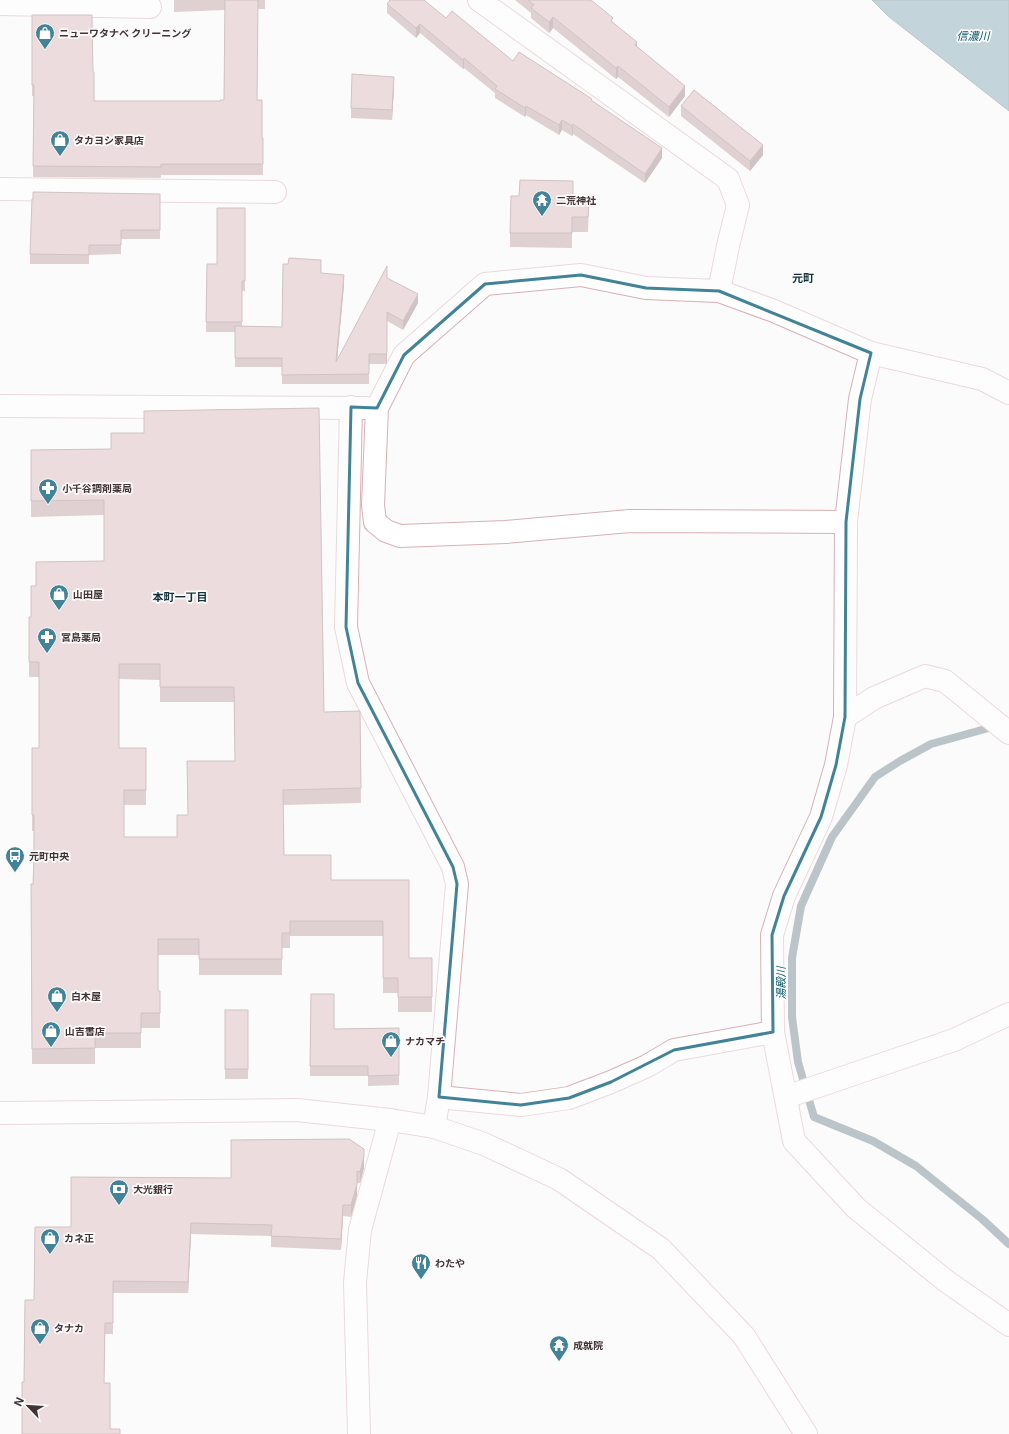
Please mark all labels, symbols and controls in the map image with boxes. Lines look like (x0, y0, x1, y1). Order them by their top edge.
shop icon: ニューワタナベ クリーニング (34, 22, 56, 50)
place label: ニューワタナベ クリーニング (59, 27, 191, 39)
water label: 信濃川 (957, 29, 990, 43)
shop icon: タカヨシ家具店 (49, 129, 71, 157)
place label: タカヨシ家具店 (74, 134, 144, 146)
temple icon: 二荒神社 (531, 189, 553, 217)
place label: 二荒神社 (556, 194, 597, 206)
district label: 元町 (792, 271, 814, 285)
pharmacy icon: 小千谷調剤薬局 (37, 477, 59, 505)
place label: 小千谷調剤薬局 (62, 482, 132, 494)
shop icon: 山田屋 (48, 583, 70, 611)
place label: 山田屋 (73, 588, 103, 600)
district label: 本町一丁目 (153, 590, 208, 604)
pharmacy icon: 宮島薬局 (36, 626, 58, 654)
place label: 宮島薬局 (61, 631, 101, 643)
bus stop icon: 元町中央 (4, 845, 26, 873)
place label: 元町中央 (29, 850, 70, 862)
water label: 湯殿川 (774, 965, 788, 1000)
shop icon: 白木屋 (46, 985, 68, 1013)
place label: 白木屋 (71, 990, 101, 1002)
shop icon: 山吉書店 (40, 1020, 62, 1048)
place label: 山吉書店 (65, 1025, 105, 1037)
shop icon: ナカマチ (380, 1030, 402, 1058)
place label: ナカマチ (405, 1035, 445, 1047)
bank icon: 大光銀行 (108, 1178, 130, 1206)
place label: 大光銀行 (133, 1183, 173, 1195)
shop icon: カネ正 (39, 1227, 61, 1255)
place label: カネ正 (64, 1232, 94, 1244)
restaurant icon: わたや (410, 1252, 432, 1280)
place label: わたや (435, 1257, 465, 1269)
shop icon: タナカ (29, 1317, 51, 1345)
place label: タナカ (54, 1322, 84, 1334)
temple icon: 成就院 (548, 1334, 570, 1362)
place label: 成就院 (573, 1339, 603, 1351)
north arrow (8, 1386, 48, 1426)
text: N (11, 1395, 27, 1409)

